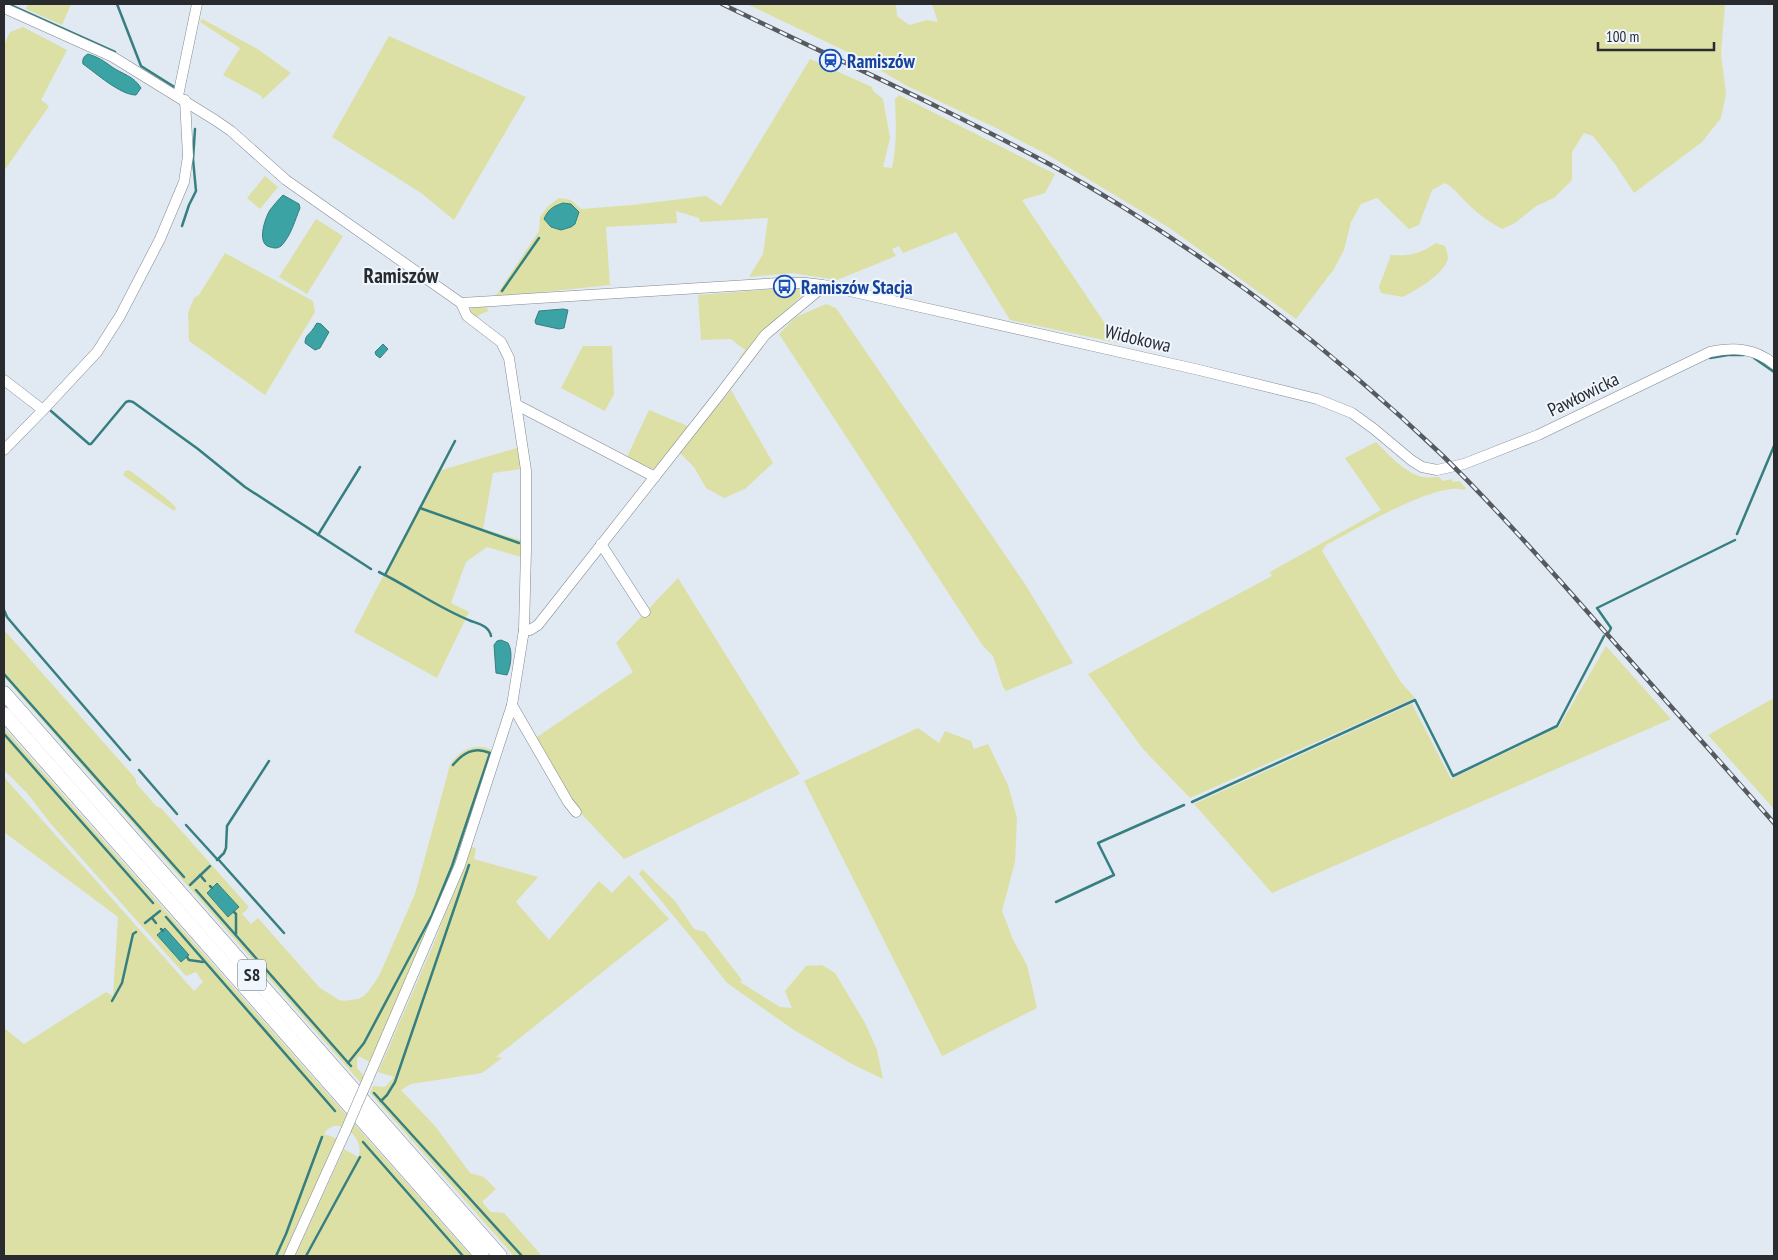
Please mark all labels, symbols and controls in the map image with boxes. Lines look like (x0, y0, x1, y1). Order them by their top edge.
scale bar (1598, 20, 1714, 52)
text: 100 m (1606, 27, 1639, 46)
station icon: Ramiszów (819, 49, 843, 73)
place label: Ramiszów (847, 49, 915, 73)
district label: Ramiszów (364, 262, 439, 289)
bus stop icon: Ramiszów Stacja (773, 275, 797, 299)
place label: Ramiszów Stacja (801, 275, 913, 299)
street label: Widokowa (1102, 319, 1174, 357)
street label: Pawłowicka (1543, 366, 1623, 422)
road number: S8 (238, 960, 266, 990)

